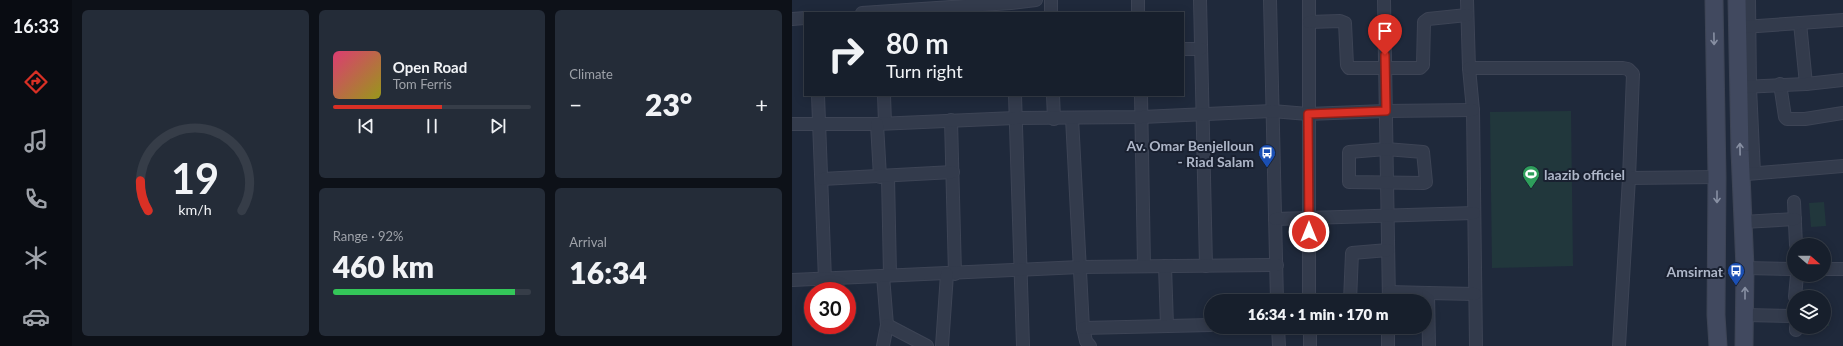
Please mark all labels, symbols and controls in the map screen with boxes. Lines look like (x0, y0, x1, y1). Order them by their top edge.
pin (1368, 14, 1402, 55)
text: 16:33 (13, 15, 59, 37)
icon: arrive (1374, 20, 1396, 42)
text: 80 m (886, 26, 949, 60)
icon: right (820, 28, 872, 80)
one-way arrow (1710, 32, 1718, 45)
text: Open Road (393, 58, 467, 76)
text: Turn right (886, 60, 963, 82)
text: Climate (569, 66, 613, 82)
icon: directions (22, 68, 50, 96)
text: Tom Ferris (393, 76, 452, 92)
text: 23° (645, 86, 692, 122)
text: − (569, 91, 582, 118)
text: + (755, 91, 768, 118)
icon: previous (355, 115, 377, 137)
icon: pause (421, 115, 443, 137)
icon: next (487, 115, 509, 137)
icon: music (22, 127, 50, 155)
place label: Av. Omar Benjelloun - Riad Salam (1126, 137, 1254, 170)
bus stop icon: Av. Omar Benjelloun - Riad Salam (1257, 143, 1277, 168)
one-way arrow (1736, 143, 1744, 156)
text: 19 (171, 153, 219, 203)
sports icon: laazib officiel (1521, 164, 1541, 189)
place label: laazib officiel (1544, 166, 1625, 183)
icon: phone (22, 185, 50, 213)
one-way arrow (1713, 190, 1721, 203)
text: km/h (179, 201, 212, 218)
position arrow (1288, 211, 1330, 253)
text: Range · 92% (333, 228, 403, 244)
text: Arrival (569, 234, 607, 250)
north arrow (1787, 238, 1831, 282)
map controls (1787, 238, 1831, 334)
icon: climate (22, 244, 50, 272)
text: 460 km (333, 248, 434, 284)
text: 16:34 (569, 254, 647, 290)
bus stop icon: Amsirnat (1726, 261, 1746, 286)
place label: Amsirnat (1666, 263, 1724, 280)
speed limit sign: 30 (804, 282, 856, 334)
one-way arrow (1741, 287, 1749, 300)
button: layers (1787, 290, 1831, 334)
icon: car (22, 303, 50, 331)
text: 16:34 · 1 min · 170 m (1247, 305, 1389, 323)

